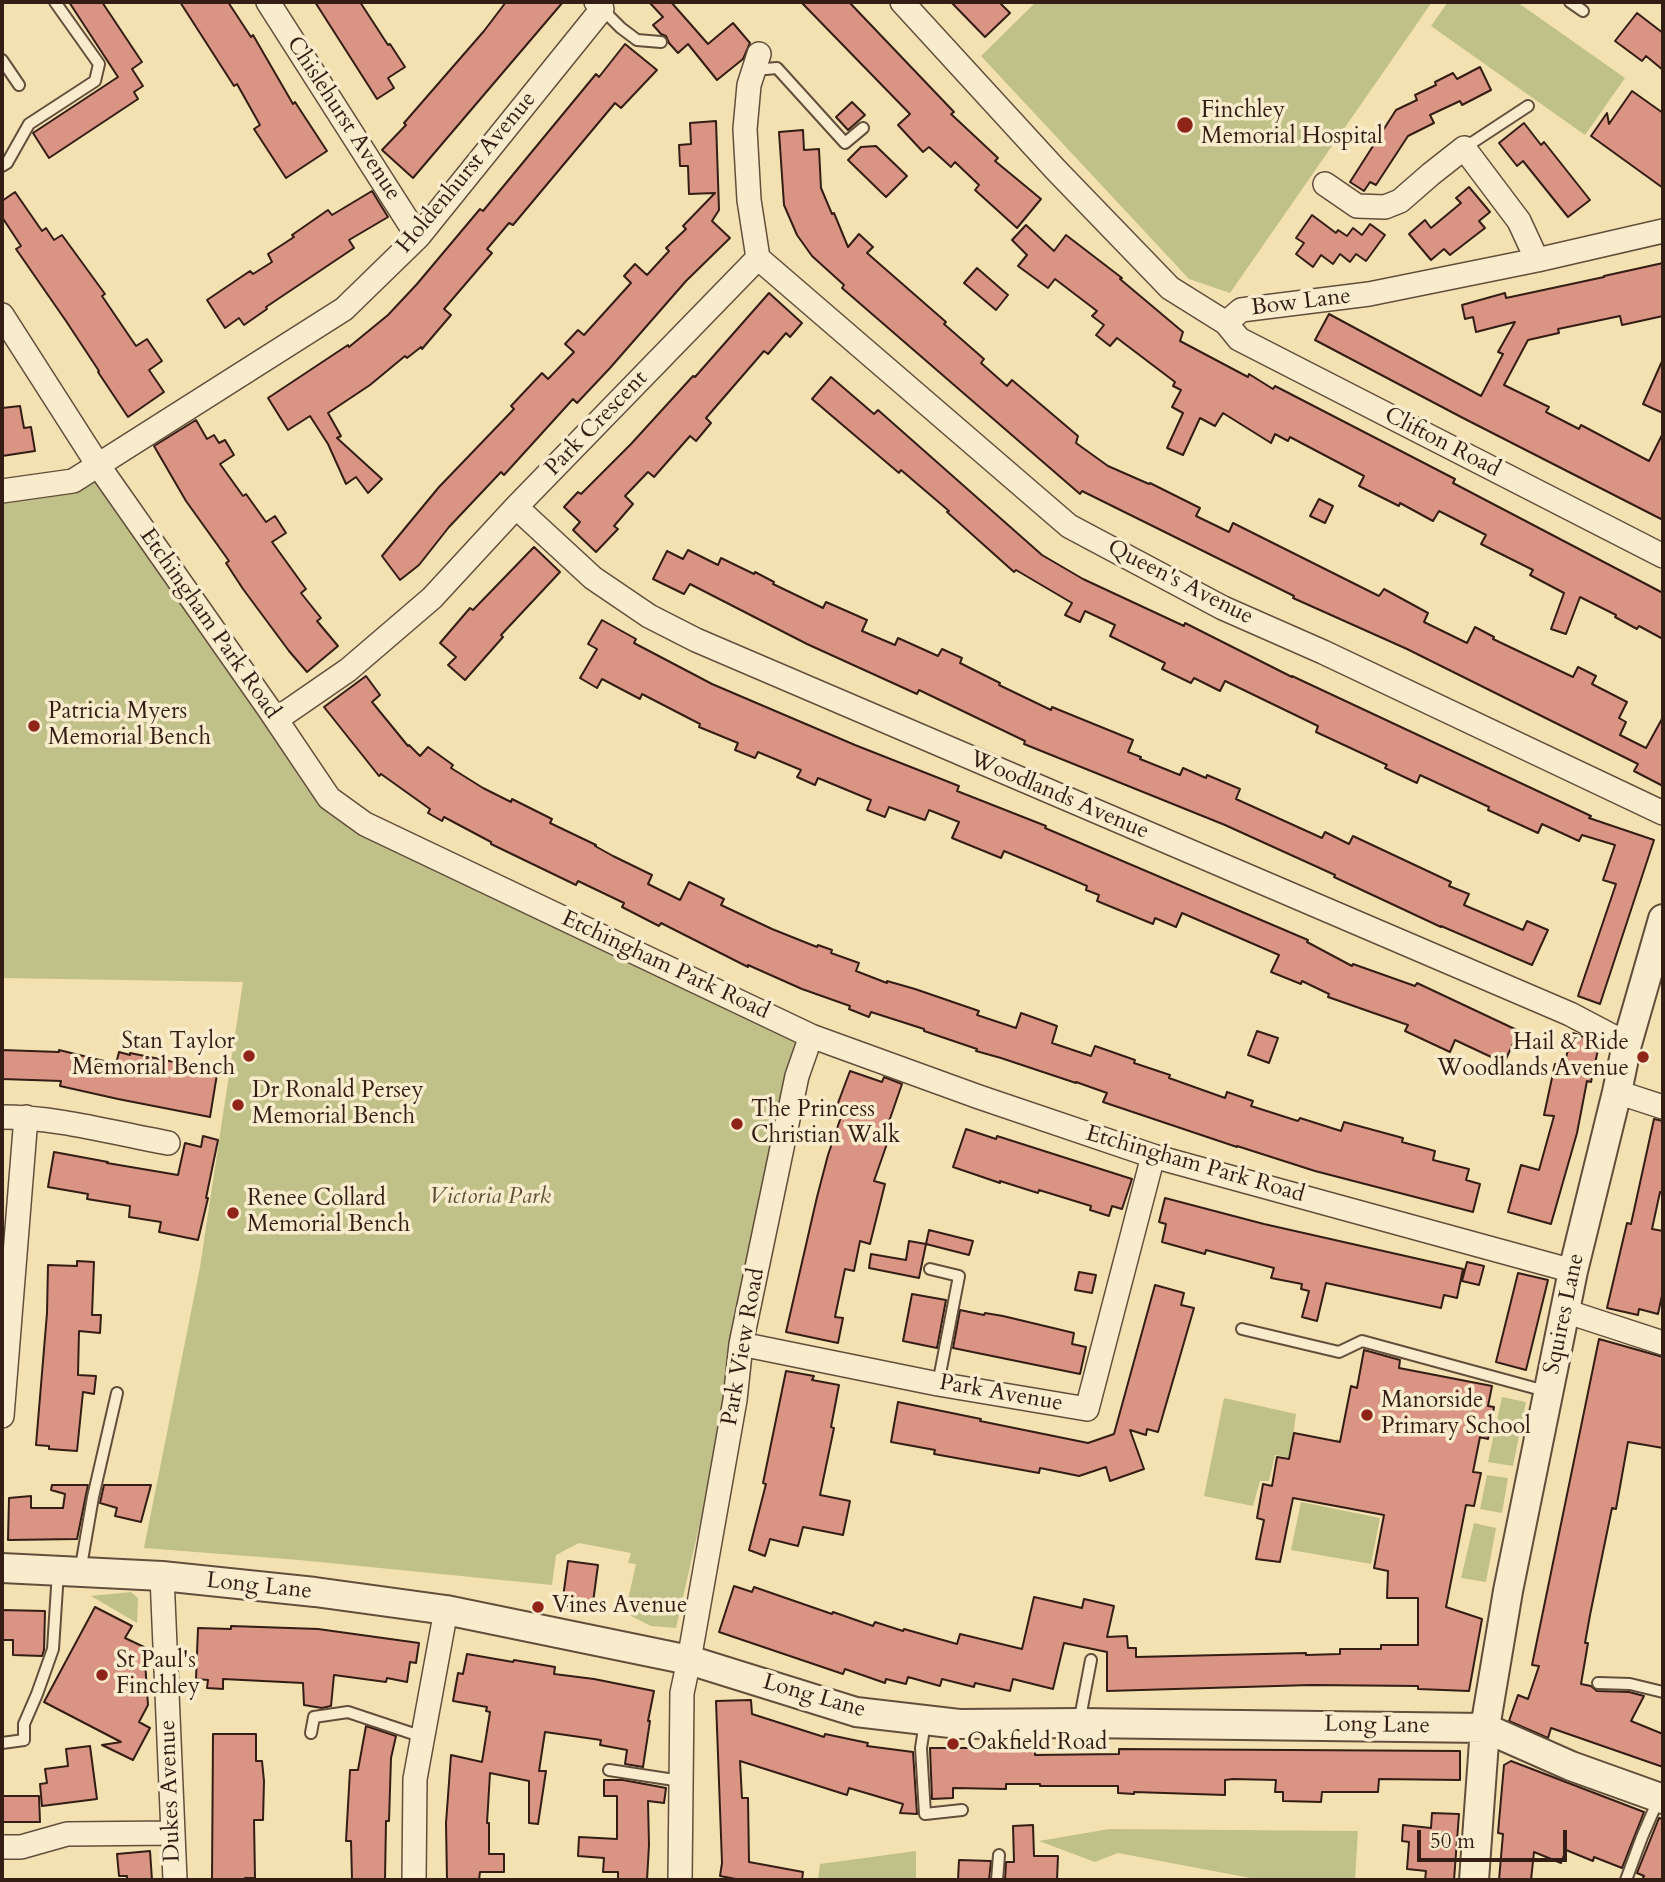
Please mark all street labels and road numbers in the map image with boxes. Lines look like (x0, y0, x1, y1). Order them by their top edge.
street label: Chislehurst Avenue (280, 32, 406, 206)
street label: Holdenhurst Avenue (391, 87, 543, 259)
street label: Bow Lane (1250, 283, 1352, 323)
street label: Park Crescent (540, 366, 654, 482)
street label: Clifton Road (1379, 402, 1505, 484)
street label: Etchingham Park Road (133, 523, 285, 725)
street label: Queen's Avenue (1102, 534, 1258, 632)
street label: Woodlands Avenue (965, 746, 1153, 846)
street label: Etchingham Park Road (557, 906, 773, 1026)
street label: Etchingham Park Road (1082, 1121, 1308, 1209)
street label: Squires Lane (1539, 1251, 1591, 1377)
street label: Park View Road (717, 1266, 771, 1428)
street label: Park Avenue (937, 1370, 1065, 1418)
street label: Long Lane (205, 1568, 313, 1606)
street label: Long Lane (759, 1669, 869, 1725)
street label: Long Lane (1324, 1711, 1430, 1741)
street label: Dukes Avenue (155, 1719, 187, 1863)

